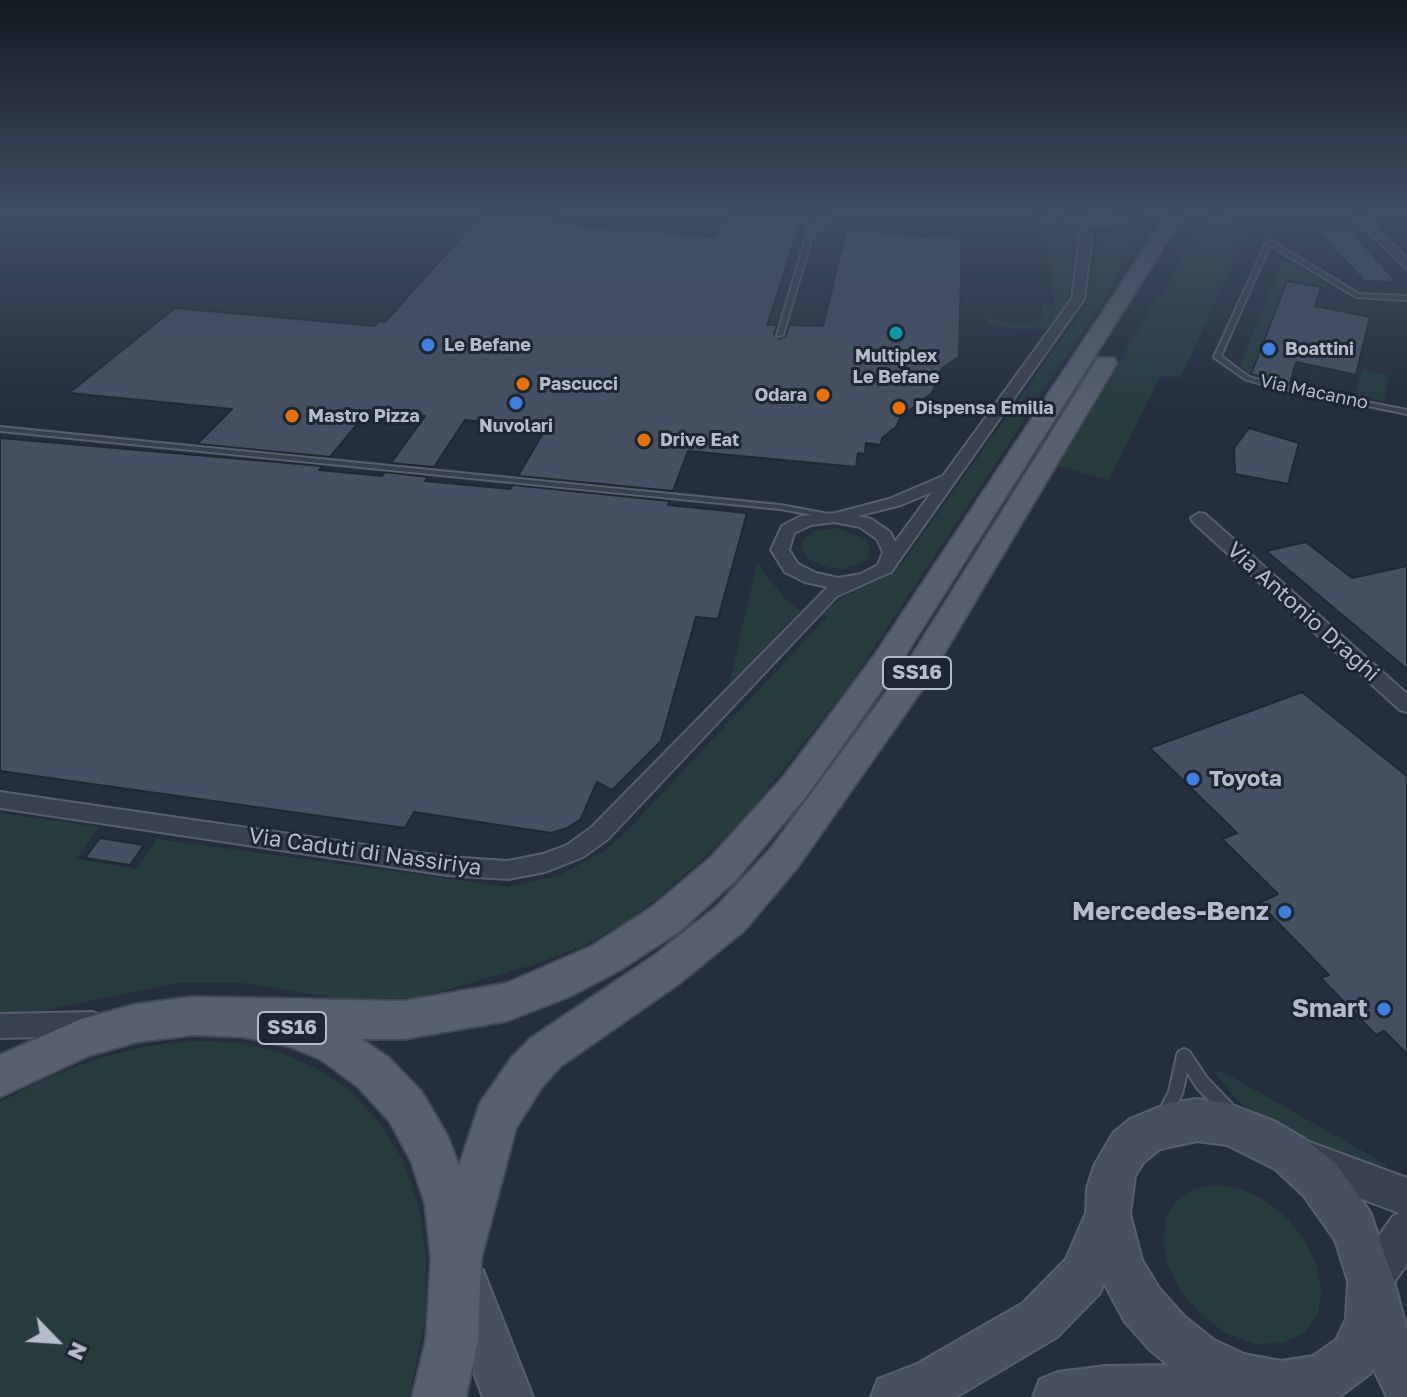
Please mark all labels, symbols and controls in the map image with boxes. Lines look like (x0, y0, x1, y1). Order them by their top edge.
marker: Multiplex Le Befane (887, 324, 905, 342)
place label: Le Befane (444, 334, 531, 356)
marker: Le Befane (419, 336, 437, 354)
place label: Boattini (1285, 338, 1354, 360)
marker: Boattini (1260, 340, 1278, 358)
place label: Multiplex Le Befane (853, 345, 939, 388)
street label: Via Macanno (1258, 370, 1370, 414)
place label: Pascucci (539, 373, 618, 395)
marker: Pascucci (514, 375, 532, 393)
place label: Odara (754, 384, 807, 406)
marker: Odara (814, 386, 832, 404)
marker: Nuvolari (507, 394, 525, 412)
place label: Dispensa Emilia (915, 397, 1054, 419)
marker: Dispensa Emilia (890, 399, 908, 417)
place label: Mastro Pizza (308, 405, 420, 427)
marker: Mastro Pizza (283, 407, 301, 425)
place label: Nuvolari (479, 415, 553, 437)
place label: Drive Eat (660, 429, 739, 451)
marker: Drive Eat (635, 431, 653, 449)
street label: Via Antonio Draghi (1221, 537, 1385, 687)
road number: SS16 (883, 657, 951, 689)
place label: Toyota (1209, 766, 1282, 792)
marker: Toyota (1184, 770, 1202, 788)
street label: Via Caduti di Nassiriya (247, 823, 483, 881)
place label: Mercedes-Benz (1072, 896, 1269, 928)
marker: Mercedes-Benz (1276, 903, 1294, 921)
place label: Smart (1292, 993, 1368, 1025)
marker: Smart (1375, 1000, 1393, 1018)
road number: SS16 (258, 1012, 326, 1044)
north arrow (16, 1301, 96, 1381)
text: N (62, 1338, 94, 1365)

